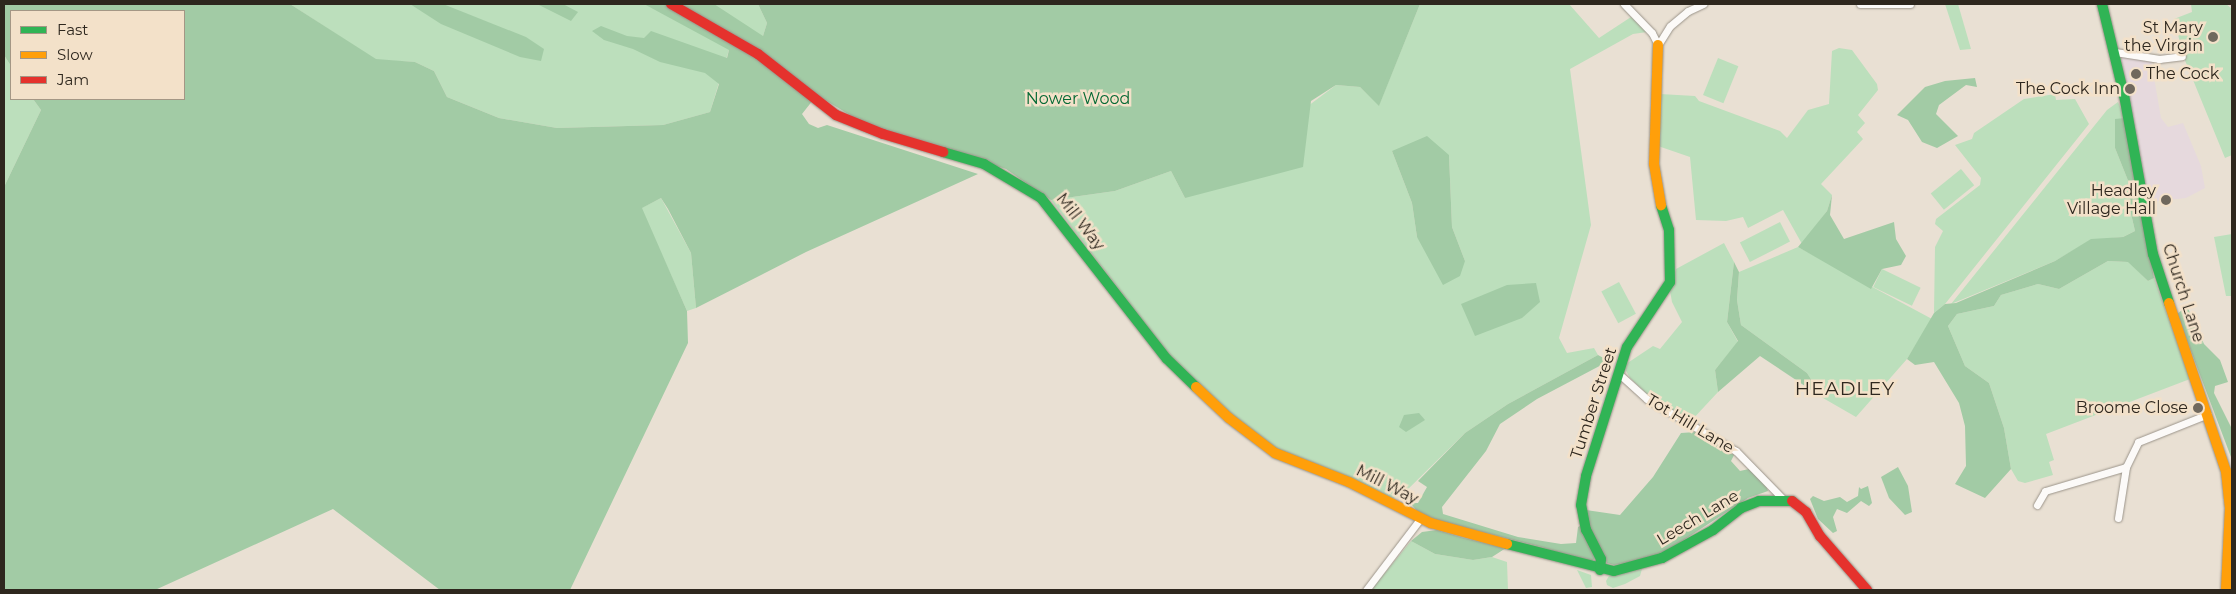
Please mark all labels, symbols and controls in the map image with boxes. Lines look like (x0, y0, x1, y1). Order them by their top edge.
legend (10, 10, 185, 100)
place label: St Mary the Virgin (2124, 18, 2203, 56)
text: Fast (57, 20, 88, 39)
marker: St Mary the Virgin (2207, 31, 2219, 43)
text: Slow (57, 45, 93, 64)
place label: The Cock (2146, 64, 2219, 84)
marker: The Cock (2130, 68, 2142, 80)
text: Jam (57, 70, 89, 89)
place label: The Cock Inn (2016, 79, 2120, 99)
marker: The Cock Inn (2124, 83, 2136, 95)
park label: Nower Wood (1026, 89, 1130, 109)
place label: Headley Village Hall (2067, 181, 2156, 219)
street label: Mill Way (1052, 190, 1108, 254)
marker: Headley Village Hall (2160, 194, 2172, 206)
street label: Church Lane (2158, 241, 2208, 345)
street label: Tumber Street (1567, 345, 1621, 461)
district label: HEADLEY (1794, 378, 1896, 400)
street label: Tot Hill Lane (1643, 390, 1737, 458)
place label: Broome Close (2076, 398, 2188, 418)
marker: Broome Close (2192, 402, 2204, 414)
street label: Mill Way (1353, 461, 1421, 509)
street label: Leech Lane (1654, 486, 1742, 550)

